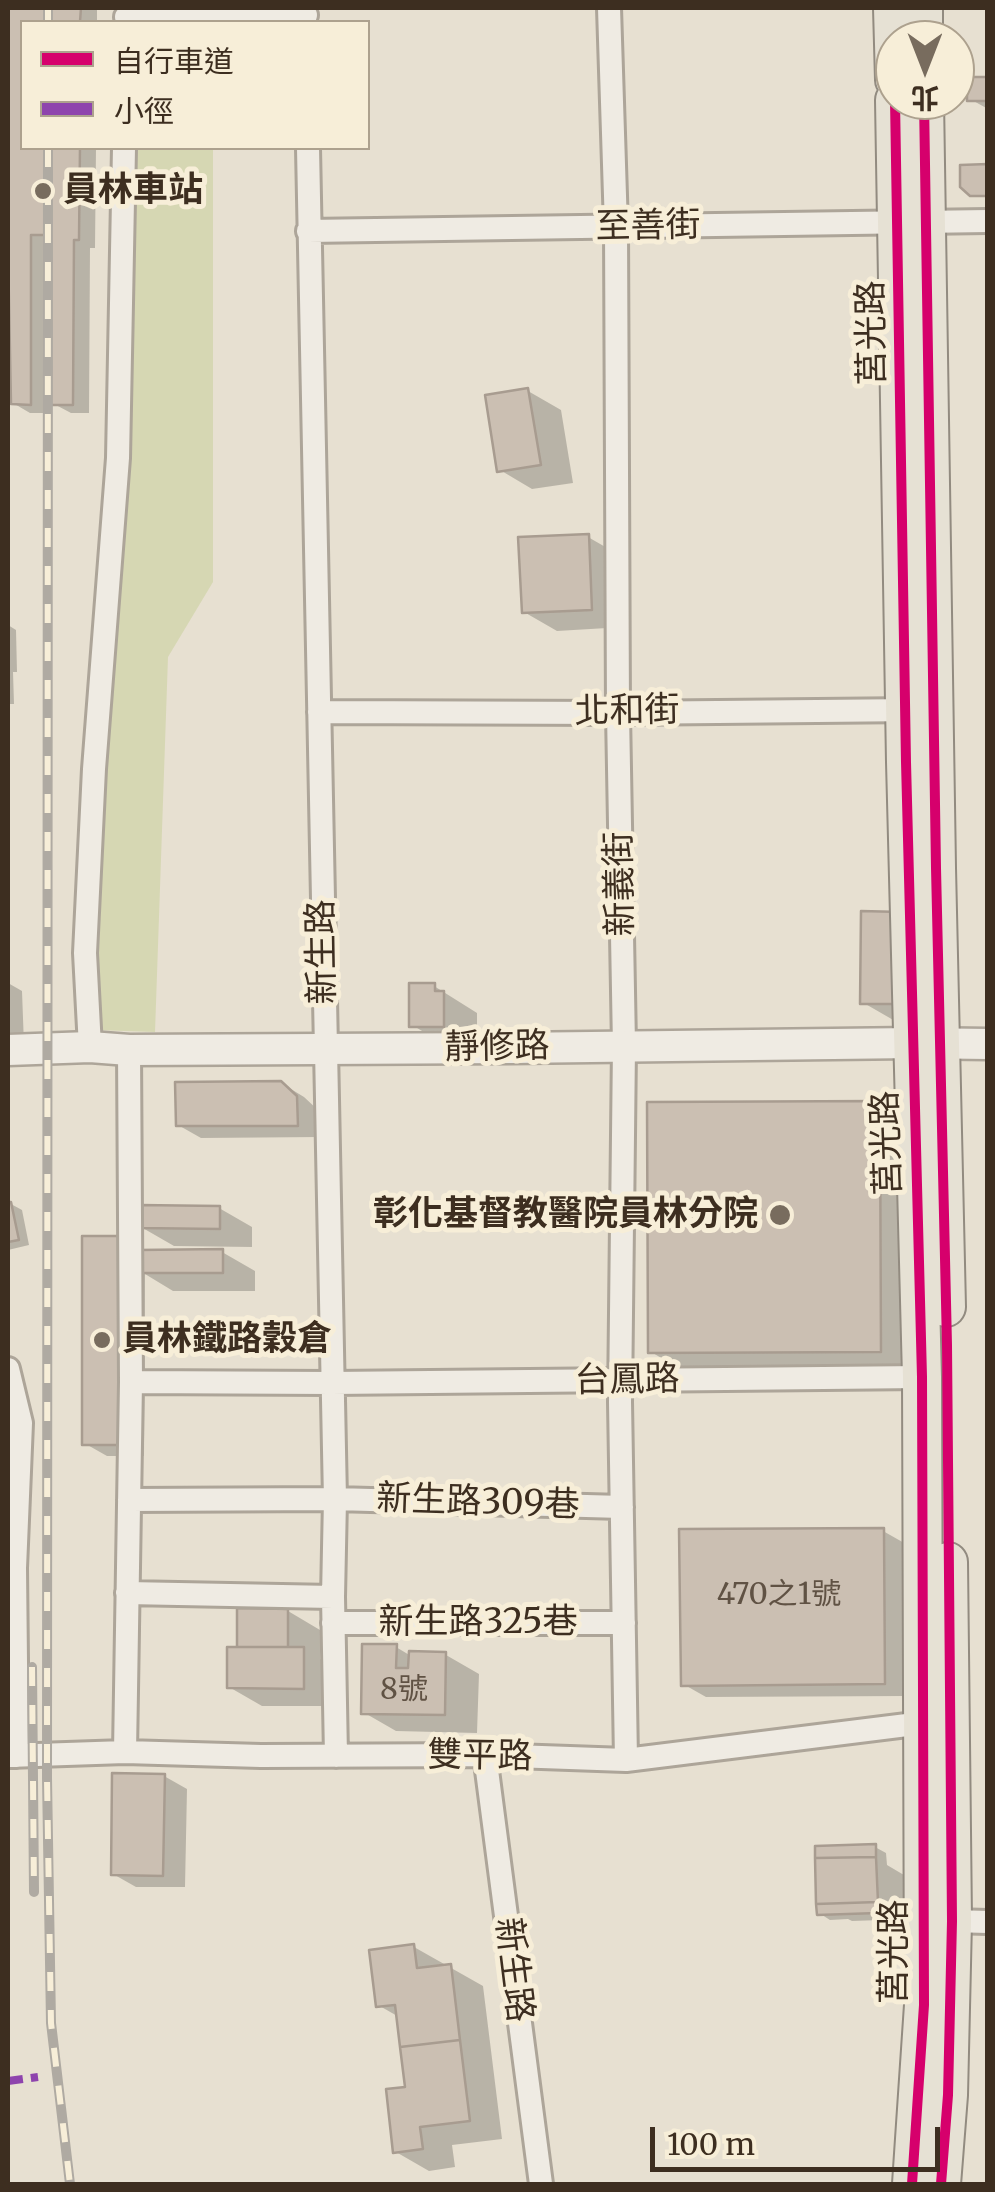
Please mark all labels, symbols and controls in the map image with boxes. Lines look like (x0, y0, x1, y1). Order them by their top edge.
legend (20, 20, 370, 150)
north arrow (875, 20, 975, 120)
text: 自行車道 (114, 42, 234, 80)
text: 北 (911, 80, 939, 116)
text: 小徑 (114, 92, 174, 130)
place label: 員林車站 (63, 170, 203, 212)
marker: 員林車站 (32, 180, 54, 202)
street label: 至善街 (595, 205, 701, 249)
street label: 莒光路 (851, 280, 895, 386)
street label: 北和街 (574, 690, 680, 734)
street label: 新義街 (599, 831, 643, 937)
street label: 新生路 (301, 899, 345, 1005)
street label: 靜修路 (444, 1026, 550, 1070)
street label: 莒光路 (865, 1090, 911, 1196)
place label: 彰化基督教醫院員林分院 (373, 1194, 758, 1236)
marker: 彰化基督教醫院員林分院 (767, 1202, 793, 1228)
place label: 員林鐵路穀倉 (122, 1319, 332, 1361)
marker: 員林鐵路穀倉 (91, 1329, 113, 1351)
street label: 台鳳路 (574, 1359, 680, 1403)
street label: 新生路309巷 (376, 1478, 580, 1528)
house number: 470之1號 (717, 1578, 841, 1614)
street label: 新生路325巷 (379, 1602, 577, 1644)
house number: 8號 (380, 1673, 428, 1709)
street label: 雙平路 (427, 1735, 533, 1779)
street label: 莒光路 (874, 1900, 916, 2004)
street label: 新生路 (486, 1915, 540, 2025)
scale bar (655, 2107, 945, 2169)
text: 100 m (667, 2125, 755, 2163)

